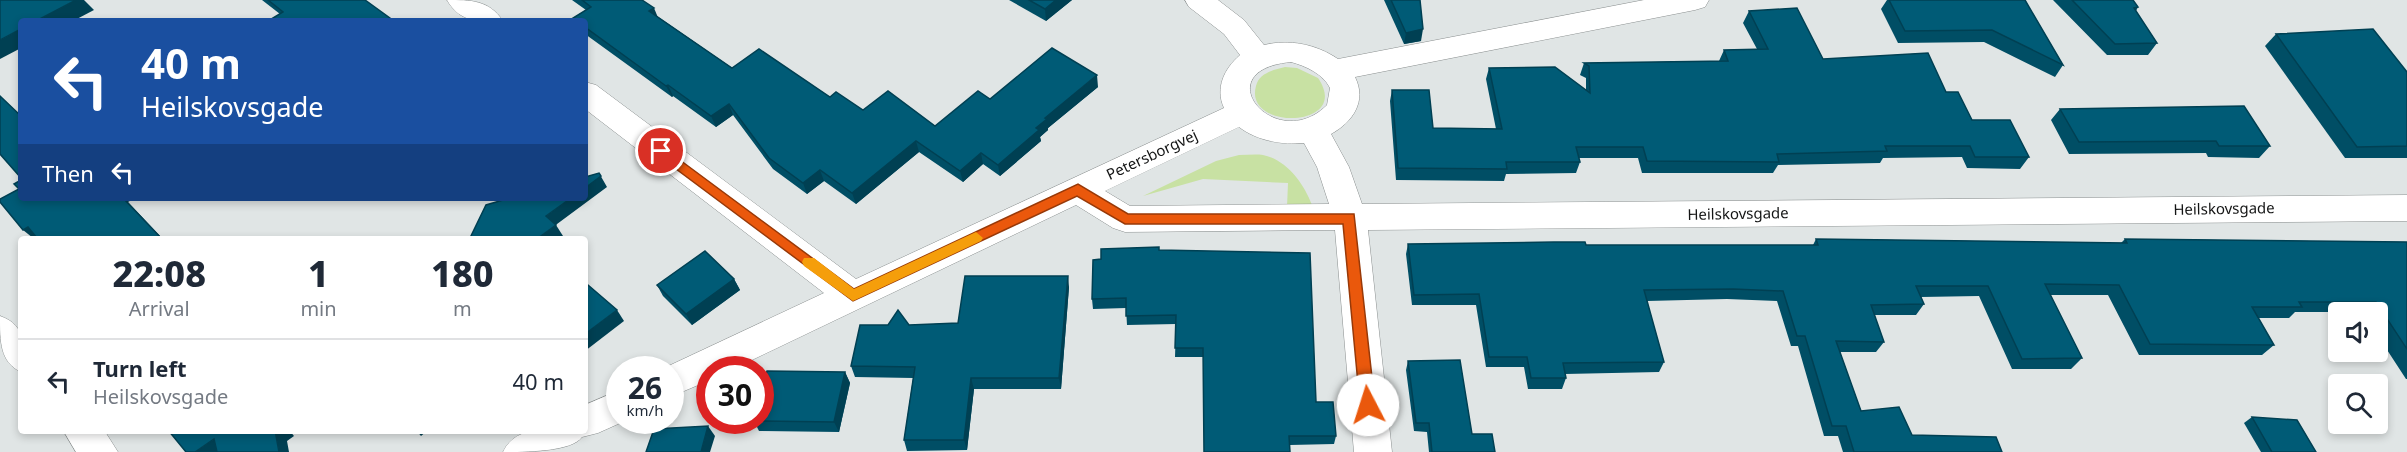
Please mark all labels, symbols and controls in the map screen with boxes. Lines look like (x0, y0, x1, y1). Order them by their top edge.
text: 40 m (141, 34, 241, 91)
icon: left (42, 42, 120, 120)
text: Heilskovsgade (141, 88, 324, 125)
street label: Petersborgvej (1103, 124, 1200, 184)
pin (635, 125, 686, 176)
icon: arrive (644, 134, 677, 167)
icon: left (106, 156, 139, 189)
text: Then (42, 158, 94, 188)
street label: Heilskovsgade (2173, 197, 2275, 219)
street label: Heilskovsgade (1687, 202, 1789, 224)
text: 22:08 (112, 249, 206, 298)
text: 1 (308, 249, 329, 298)
text: 180 (431, 249, 494, 298)
text: Arrival (129, 295, 190, 322)
text: min (300, 295, 337, 322)
text: m (453, 295, 472, 322)
map controls (2328, 302, 2388, 434)
button: sound (2328, 302, 2388, 362)
text: Turn left (93, 353, 187, 383)
speed limit sign: 30 (696, 356, 774, 434)
icon: left (42, 365, 75, 398)
text: 40 m (513, 366, 564, 396)
text: 26 (628, 367, 662, 408)
position arrow (1336, 373, 1400, 437)
button: search (2328, 374, 2388, 434)
text: Heilskovsgade (93, 383, 228, 410)
text: km/h (627, 400, 663, 420)

